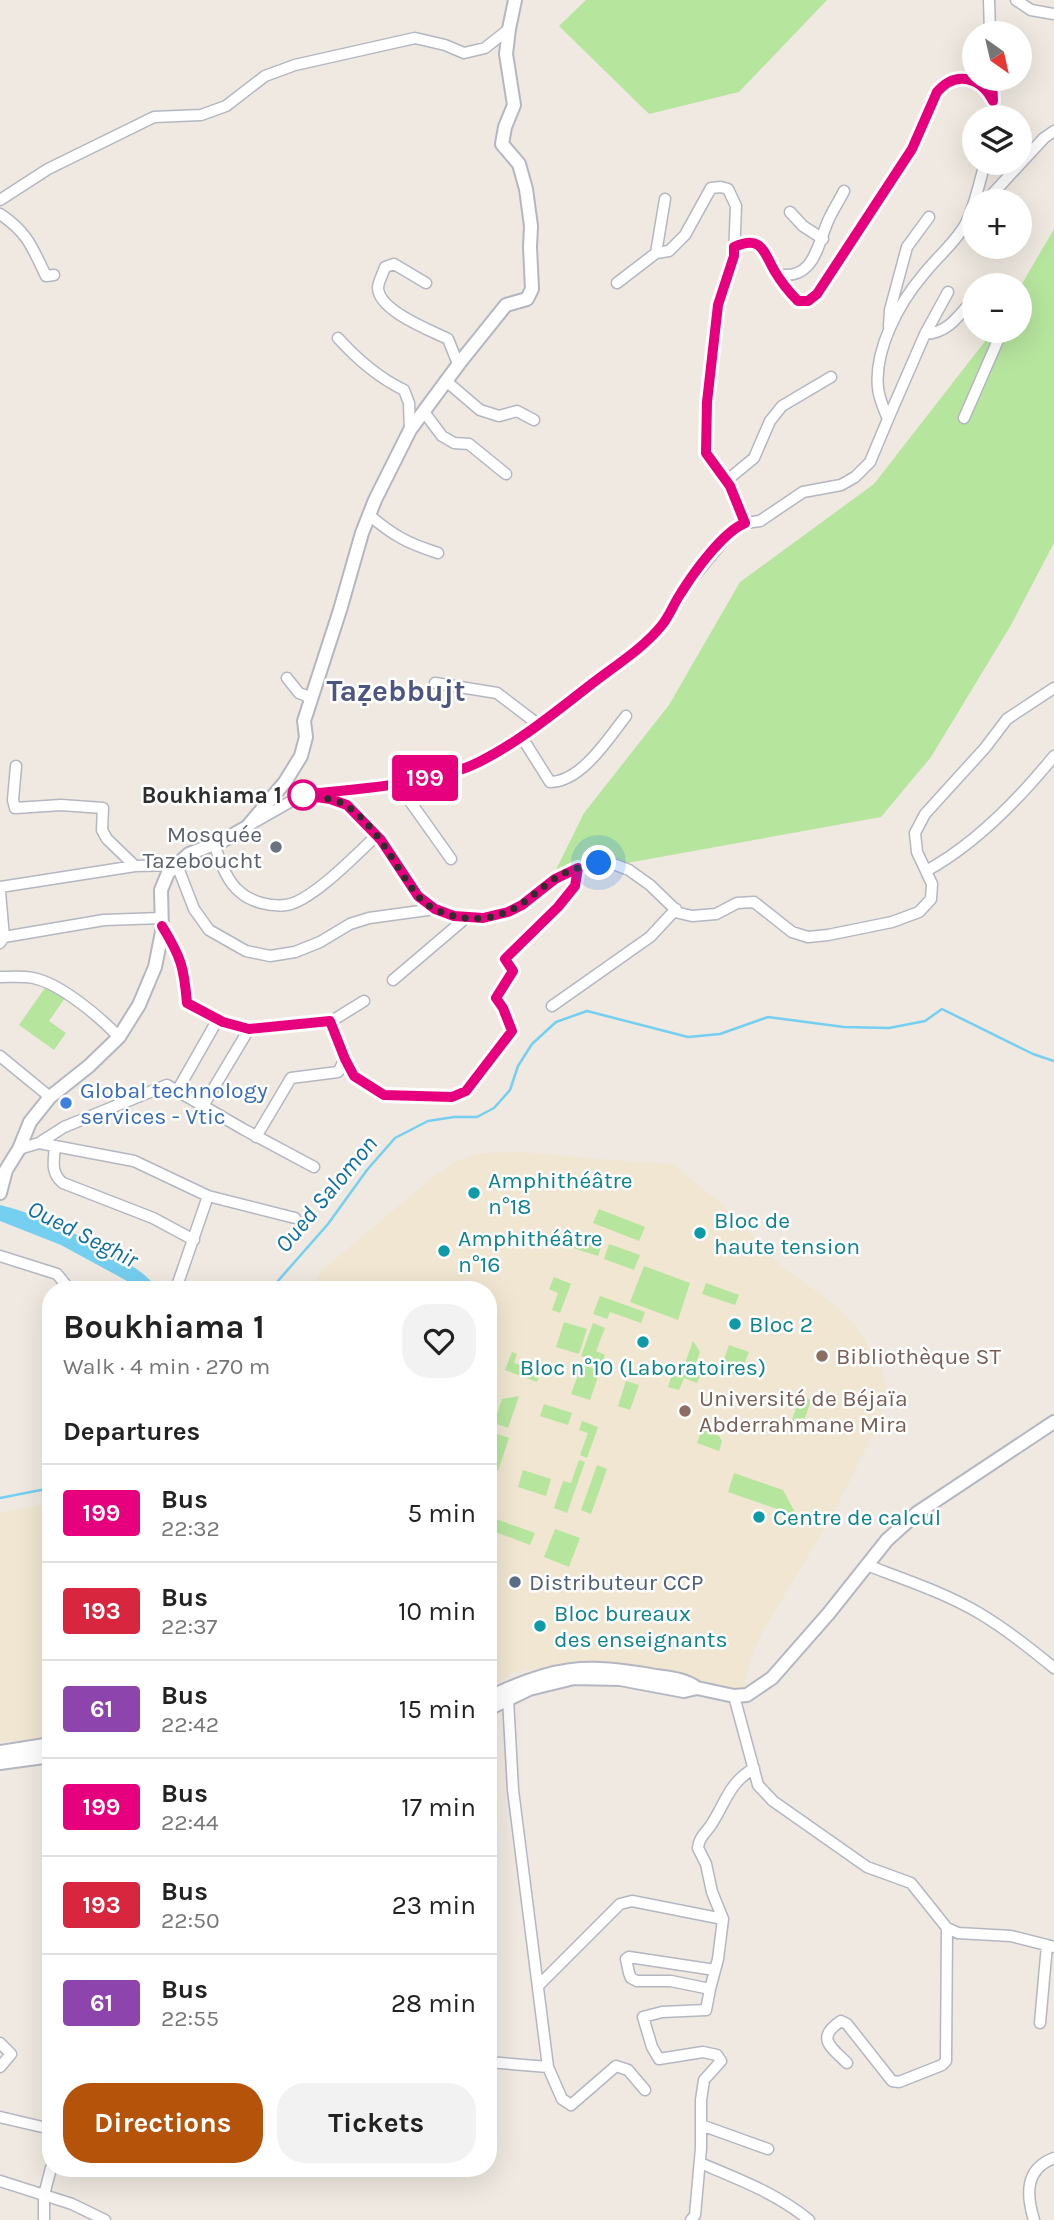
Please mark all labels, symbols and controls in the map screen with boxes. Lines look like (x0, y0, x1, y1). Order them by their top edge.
north arrow (962, 21, 1032, 91)
map controls (962, 21, 1032, 343)
button: layers (962, 105, 1032, 175)
button: + (962, 189, 1032, 259)
button: − (962, 273, 1032, 343)
district label: Taẓebbujt (326, 673, 466, 709)
line badge: 199 (385, 755, 465, 801)
text: 199 (406, 764, 444, 792)
marker: Boukhiama 1 (288, 780, 318, 810)
place label: Boukhiama 1 (141, 782, 282, 809)
place label: Mosquée Tazeboucht (143, 821, 262, 874)
marker: Mosquée Tazeboucht (268, 839, 284, 855)
your location (581, 845, 616, 880)
place label: Global technology services - Vtic (80, 1077, 268, 1130)
marker: Global technology services - Vtic (58, 1095, 74, 1111)
water label: Oued Salomon (269, 1130, 383, 1258)
place label: Amphithéâtre n°18 (488, 1167, 633, 1220)
marker: Amphithéâtre n°18 (466, 1185, 482, 1201)
water label: Oued Seghir (23, 1194, 144, 1274)
place label: Bloc de haute tension (714, 1207, 860, 1260)
place label: Amphithéâtre n°16 (458, 1225, 603, 1278)
marker: Bloc de haute tension (692, 1225, 708, 1241)
marker: Amphithéâtre n°16 (436, 1243, 452, 1259)
button: heart (402, 1304, 476, 1378)
text: Boukhiama 1 (63, 1308, 265, 1346)
place label: Bloc 2 (749, 1311, 813, 1338)
marker: Bloc 2 (727, 1316, 743, 1332)
marker: Bloc n°10 (Laboratoires) (635, 1334, 651, 1350)
place label: Bibliothèque ST (836, 1343, 1002, 1370)
marker: Bibliothèque ST (814, 1348, 830, 1364)
text: Walk · 4 min · 270 m (63, 1353, 270, 1380)
place label: Bloc n°10 (Laboratoires) (520, 1354, 766, 1381)
place label: Université de Béjaïa Abderrahmane Mira (699, 1385, 908, 1438)
marker: Université de Béjaïa Abderrahmane Mira (677, 1403, 693, 1419)
text: Departures (63, 1416, 200, 1447)
text: Bus (161, 1484, 208, 1515)
text: 5 min (407, 1498, 476, 1529)
text: 199 (83, 1499, 120, 1527)
place label: Centre de calcul (773, 1504, 941, 1531)
marker: Centre de calcul (751, 1509, 767, 1525)
text: 22:32 (161, 1515, 220, 1542)
place label: Distributeur CCP (529, 1569, 704, 1596)
marker: Distributeur CCP (507, 1574, 523, 1590)
text: Bus (161, 1582, 208, 1613)
text: 10 min (398, 1596, 476, 1627)
text: 193 (82, 1597, 121, 1625)
place label: Bloc bureaux des enseignants (554, 1600, 728, 1653)
text: 22:37 (161, 1613, 217, 1640)
marker: Bloc bureaux des enseignants (532, 1618, 548, 1634)
text: Bus (161, 1680, 208, 1711)
text: 15 min (399, 1694, 476, 1725)
text: 61 (90, 1695, 113, 1723)
text: 22:42 (161, 1711, 219, 1738)
text: Bus (161, 1778, 208, 1809)
text: 17 min (401, 1792, 476, 1823)
text: 199 (83, 1793, 120, 1821)
text: 22:44 (161, 1809, 219, 1836)
text: Bus (161, 1876, 208, 1907)
text: 23 min (392, 1890, 476, 1921)
text: 193 (82, 1891, 121, 1919)
text: 22:50 (161, 1907, 220, 1934)
text: Bus (161, 1974, 208, 2005)
text: 28 min (391, 1988, 476, 2019)
text: 61 (90, 1989, 113, 2017)
text: 22:55 (161, 2005, 219, 2032)
button: Directions (63, 2083, 263, 2163)
button: Tickets (277, 2083, 476, 2163)

